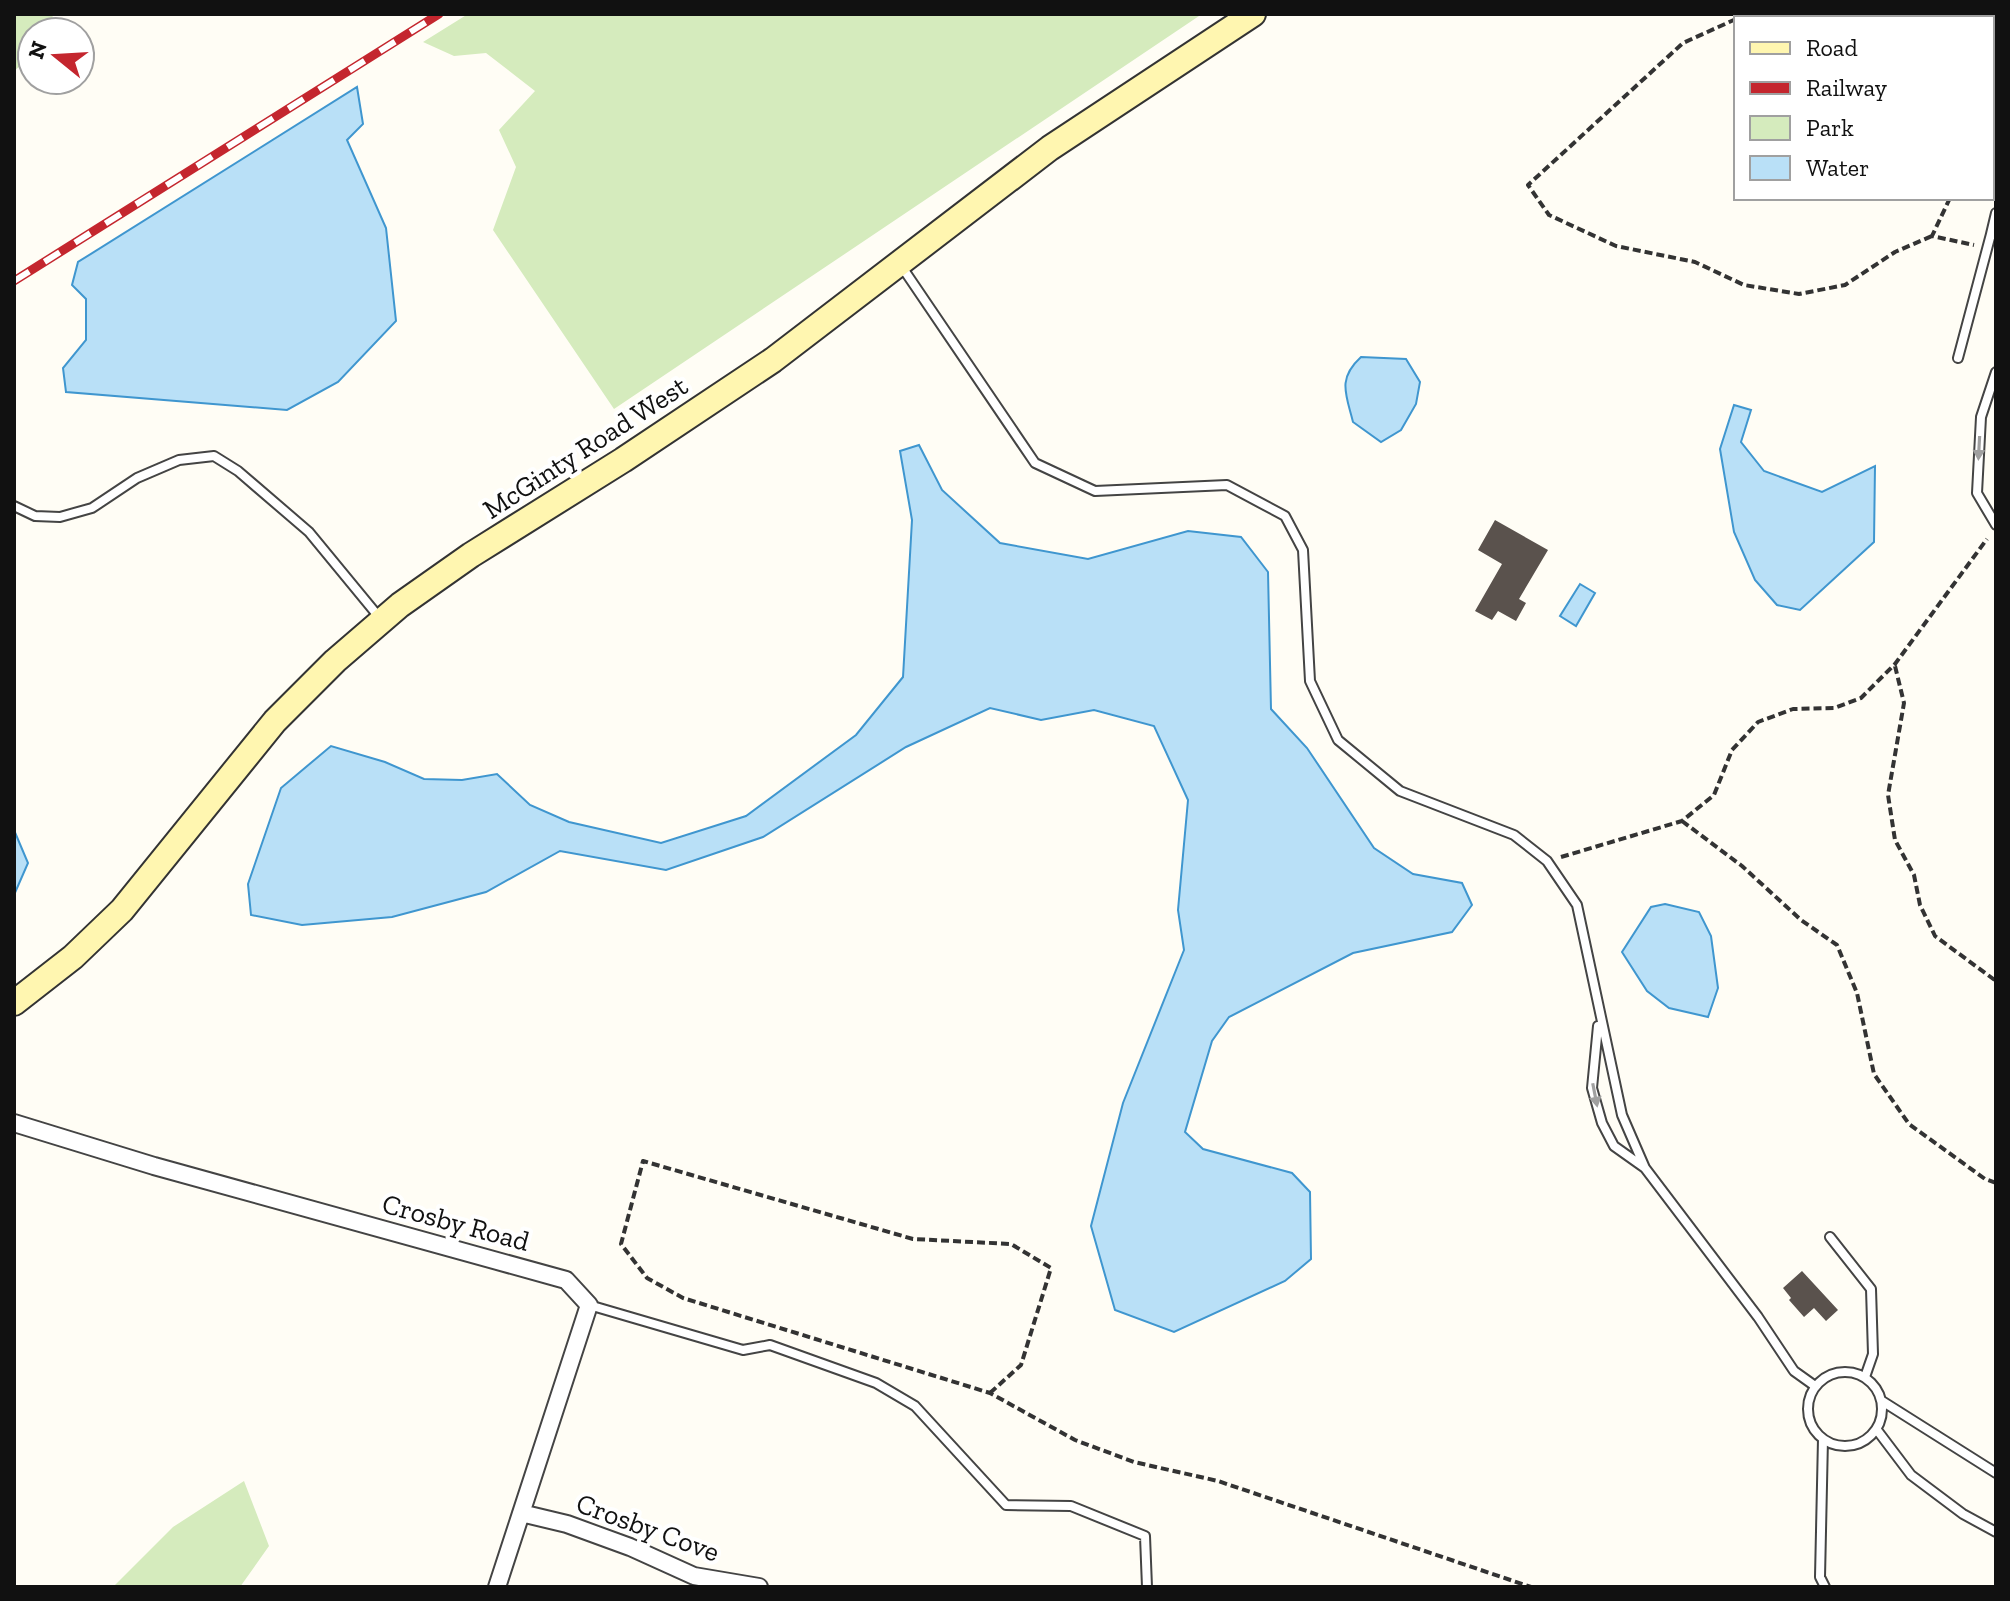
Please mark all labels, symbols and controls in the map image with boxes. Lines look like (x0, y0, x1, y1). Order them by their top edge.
north arrow (16, 16, 96, 96)
legend (1734, 16, 1994, 200)
text: Road (1806, 33, 1858, 62)
text: N (22, 38, 53, 62)
text: Railway (1806, 73, 1888, 102)
text: Park (1806, 113, 1854, 142)
text: Water (1806, 153, 1869, 182)
street label: McGinty Road West (477, 369, 694, 526)
one-way arrow (1973, 436, 1986, 461)
one-way arrow (1589, 1082, 1601, 1107)
street label: Crosby Road (379, 1187, 533, 1258)
street label: Crosby Cove (572, 1486, 724, 1569)

